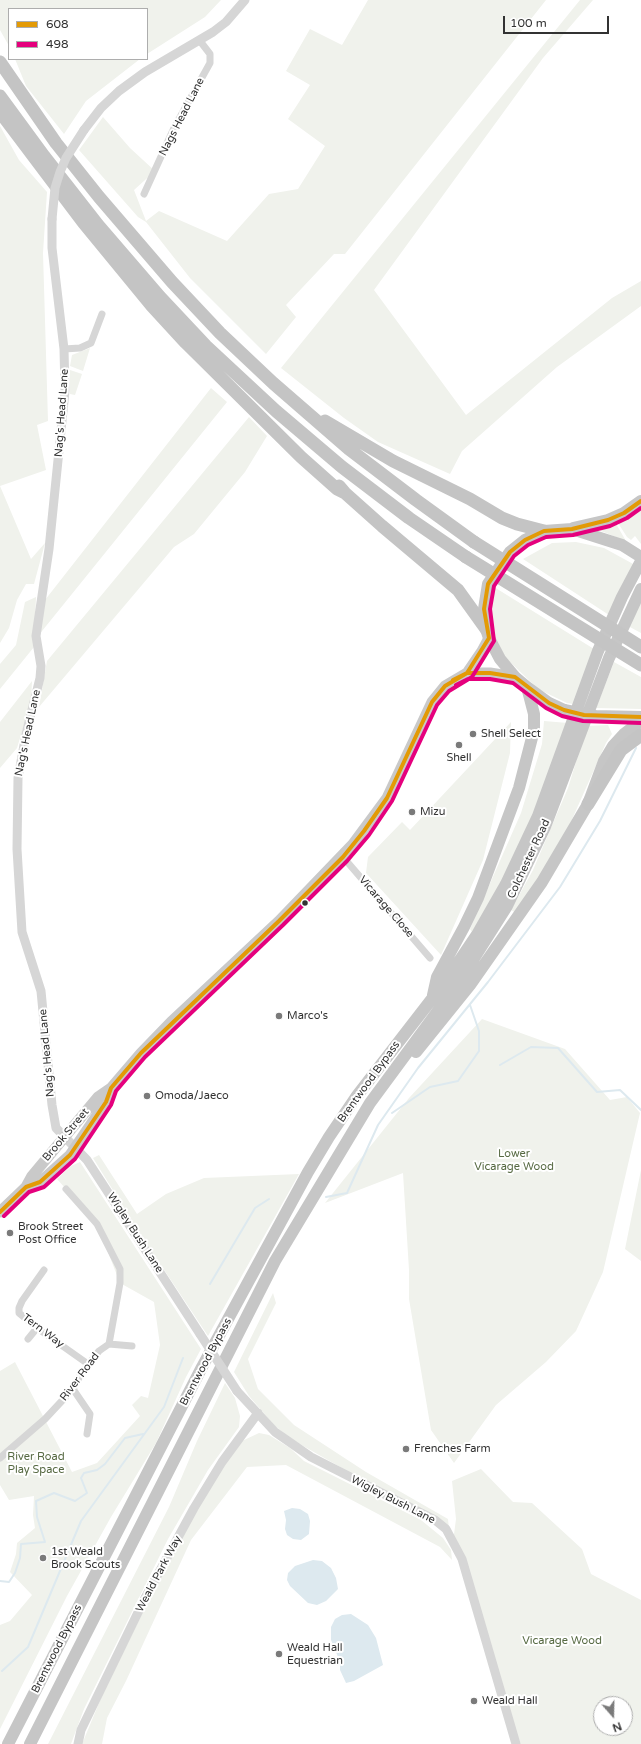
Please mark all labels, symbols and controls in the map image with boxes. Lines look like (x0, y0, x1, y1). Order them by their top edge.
legend (8, 8, 148, 60)
scale bar (505, 8, 611, 34)
text: 100 m (510, 16, 547, 30)
text: 608 (46, 17, 69, 31)
text: 498 (46, 37, 69, 51)
street label: Nags Head Lane (157, 76, 207, 158)
street label: Nag's Head Lane (52, 368, 72, 458)
street label: Nag's Head Lane (12, 688, 44, 778)
place label: Shell Select (481, 727, 541, 741)
marker: Shell Select (468, 729, 478, 739)
marker: Shell (454, 740, 464, 750)
place label: Shell (446, 751, 472, 765)
place label: Mizu (420, 805, 445, 819)
marker: Mizu (407, 807, 417, 817)
street label: Colchester Road (505, 817, 553, 901)
street label: Vicarage Close (356, 873, 416, 941)
unlabelled marker (300, 898, 310, 908)
street label: Nag's Head Lane (37, 1008, 57, 1098)
place label: Marco's (287, 1009, 328, 1023)
marker: Marco's (274, 1011, 284, 1021)
street label: Brentwood Bypass (335, 1039, 403, 1125)
place label: Omoda/Jaeco (155, 1089, 229, 1103)
marker: Omoda/Jaeco (142, 1091, 152, 1101)
street label: Brook Street (40, 1106, 92, 1164)
park label: Lower Vicarage Wood (474, 1147, 554, 1173)
street label: Wigley Bush Lane (104, 1190, 166, 1276)
place label: Brook Street Post Office (18, 1220, 83, 1246)
marker: Brook Street Post Office (5, 1228, 15, 1238)
street label: Tern Way (20, 1311, 66, 1351)
street label: Brentwood Bypass (177, 1316, 235, 1408)
street label: River Road (57, 1350, 103, 1404)
place label: Frenches Farm (414, 1442, 491, 1456)
marker: Frenches Farm (401, 1444, 411, 1454)
park label: River Road Play Space (7, 1450, 65, 1476)
street label: Wigley Bush Lane (349, 1473, 437, 1527)
street label: Weald Park Way (133, 1534, 185, 1614)
place label: 1st Weald Brook Scouts (51, 1545, 120, 1571)
marker: 1st Weald Brook Scouts (38, 1553, 48, 1563)
street label: Brentwood Bypass (29, 1603, 85, 1695)
park label: Vicarage Wood (522, 1634, 602, 1648)
place label: Weald Hall Equestrian (287, 1641, 343, 1667)
marker: Weald Hall Equestrian (274, 1649, 284, 1659)
place label: Weald Hall (482, 1694, 538, 1708)
marker: Weald Hall (469, 1696, 479, 1706)
north arrow (593, 1696, 633, 1736)
text: N (611, 1719, 623, 1734)

